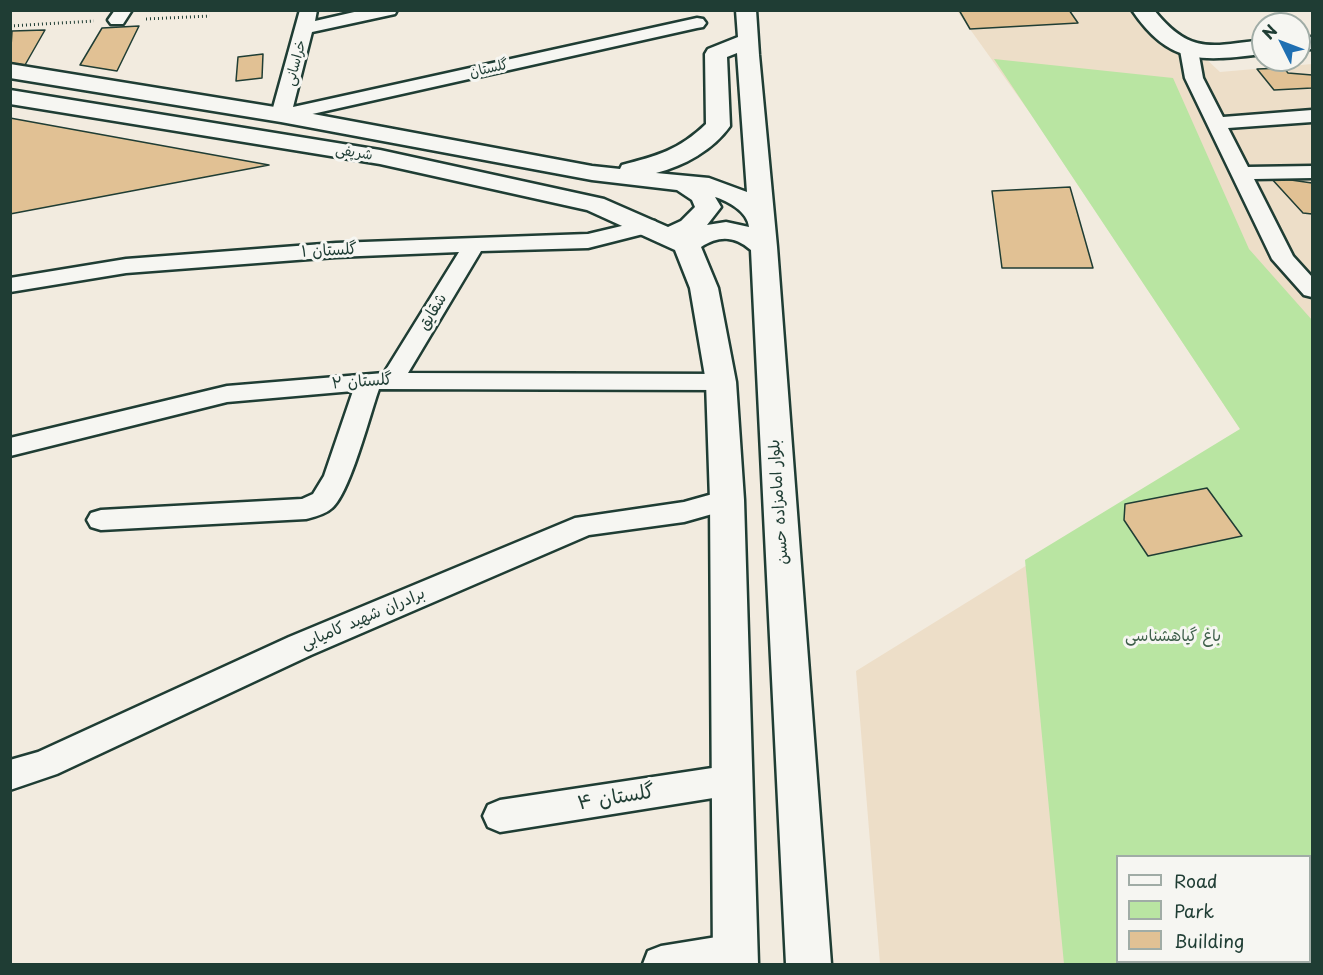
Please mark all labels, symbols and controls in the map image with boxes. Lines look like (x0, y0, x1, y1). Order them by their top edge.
north arrow (1251, 12, 1311, 72)
text: N (1256, 19, 1282, 44)
street label: خراسانی (282, 38, 310, 88)
street label: گلستان (468, 56, 510, 82)
street label: شریفی (334, 142, 374, 164)
street label: گلستان ۱ (301, 240, 357, 262)
street label: شقایق (415, 290, 451, 334)
street label: گلستان ۲ (331, 370, 393, 394)
street label: بلوار امامزاده حسن (765, 439, 793, 565)
street label: برادران شهید کامیابی (298, 584, 428, 654)
park label: باغ گیاهشناسی (1125, 627, 1221, 647)
street label: گلستان ۴ (576, 780, 656, 816)
legend (1116, 855, 1311, 963)
text: Road (1174, 867, 1218, 894)
text: Park (1174, 897, 1214, 924)
text: Building (1174, 927, 1244, 954)

